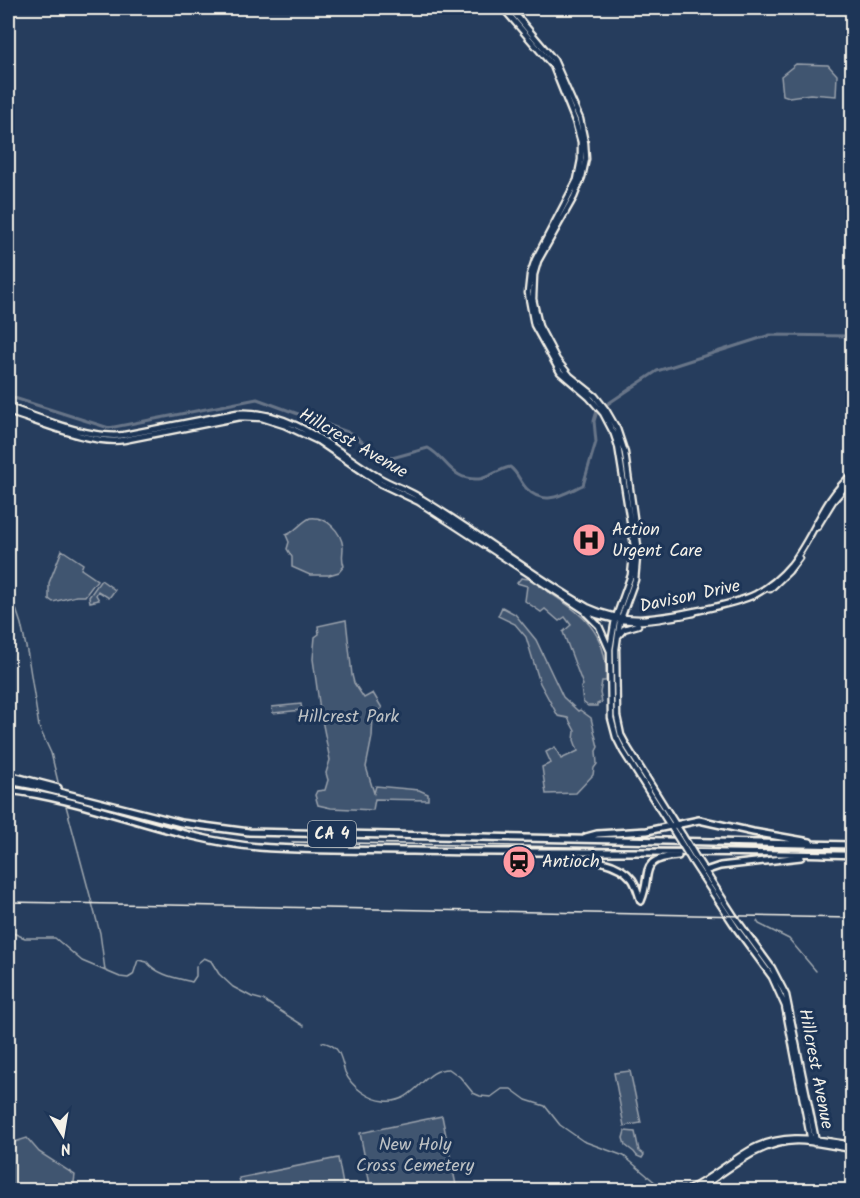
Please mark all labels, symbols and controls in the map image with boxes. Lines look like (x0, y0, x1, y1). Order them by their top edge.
street label: Hillcrest Avenue (293, 401, 413, 487)
place label: Action Urgent Care (612, 516, 702, 566)
hospital icon: Action Urgent Care (571, 522, 607, 558)
street label: Davison Drive (637, 572, 743, 622)
park label: Hillcrest Park (297, 703, 399, 732)
road number: CA 4 (308, 821, 356, 847)
station icon: Antioch (501, 844, 537, 880)
place label: Antioch (542, 848, 600, 877)
street label: Hillcrest Avenue (789, 1006, 841, 1132)
north arrow (33, 1105, 93, 1165)
park label: New Holy Cross Cemetery (356, 1131, 475, 1181)
text: N (58, 1135, 73, 1161)

